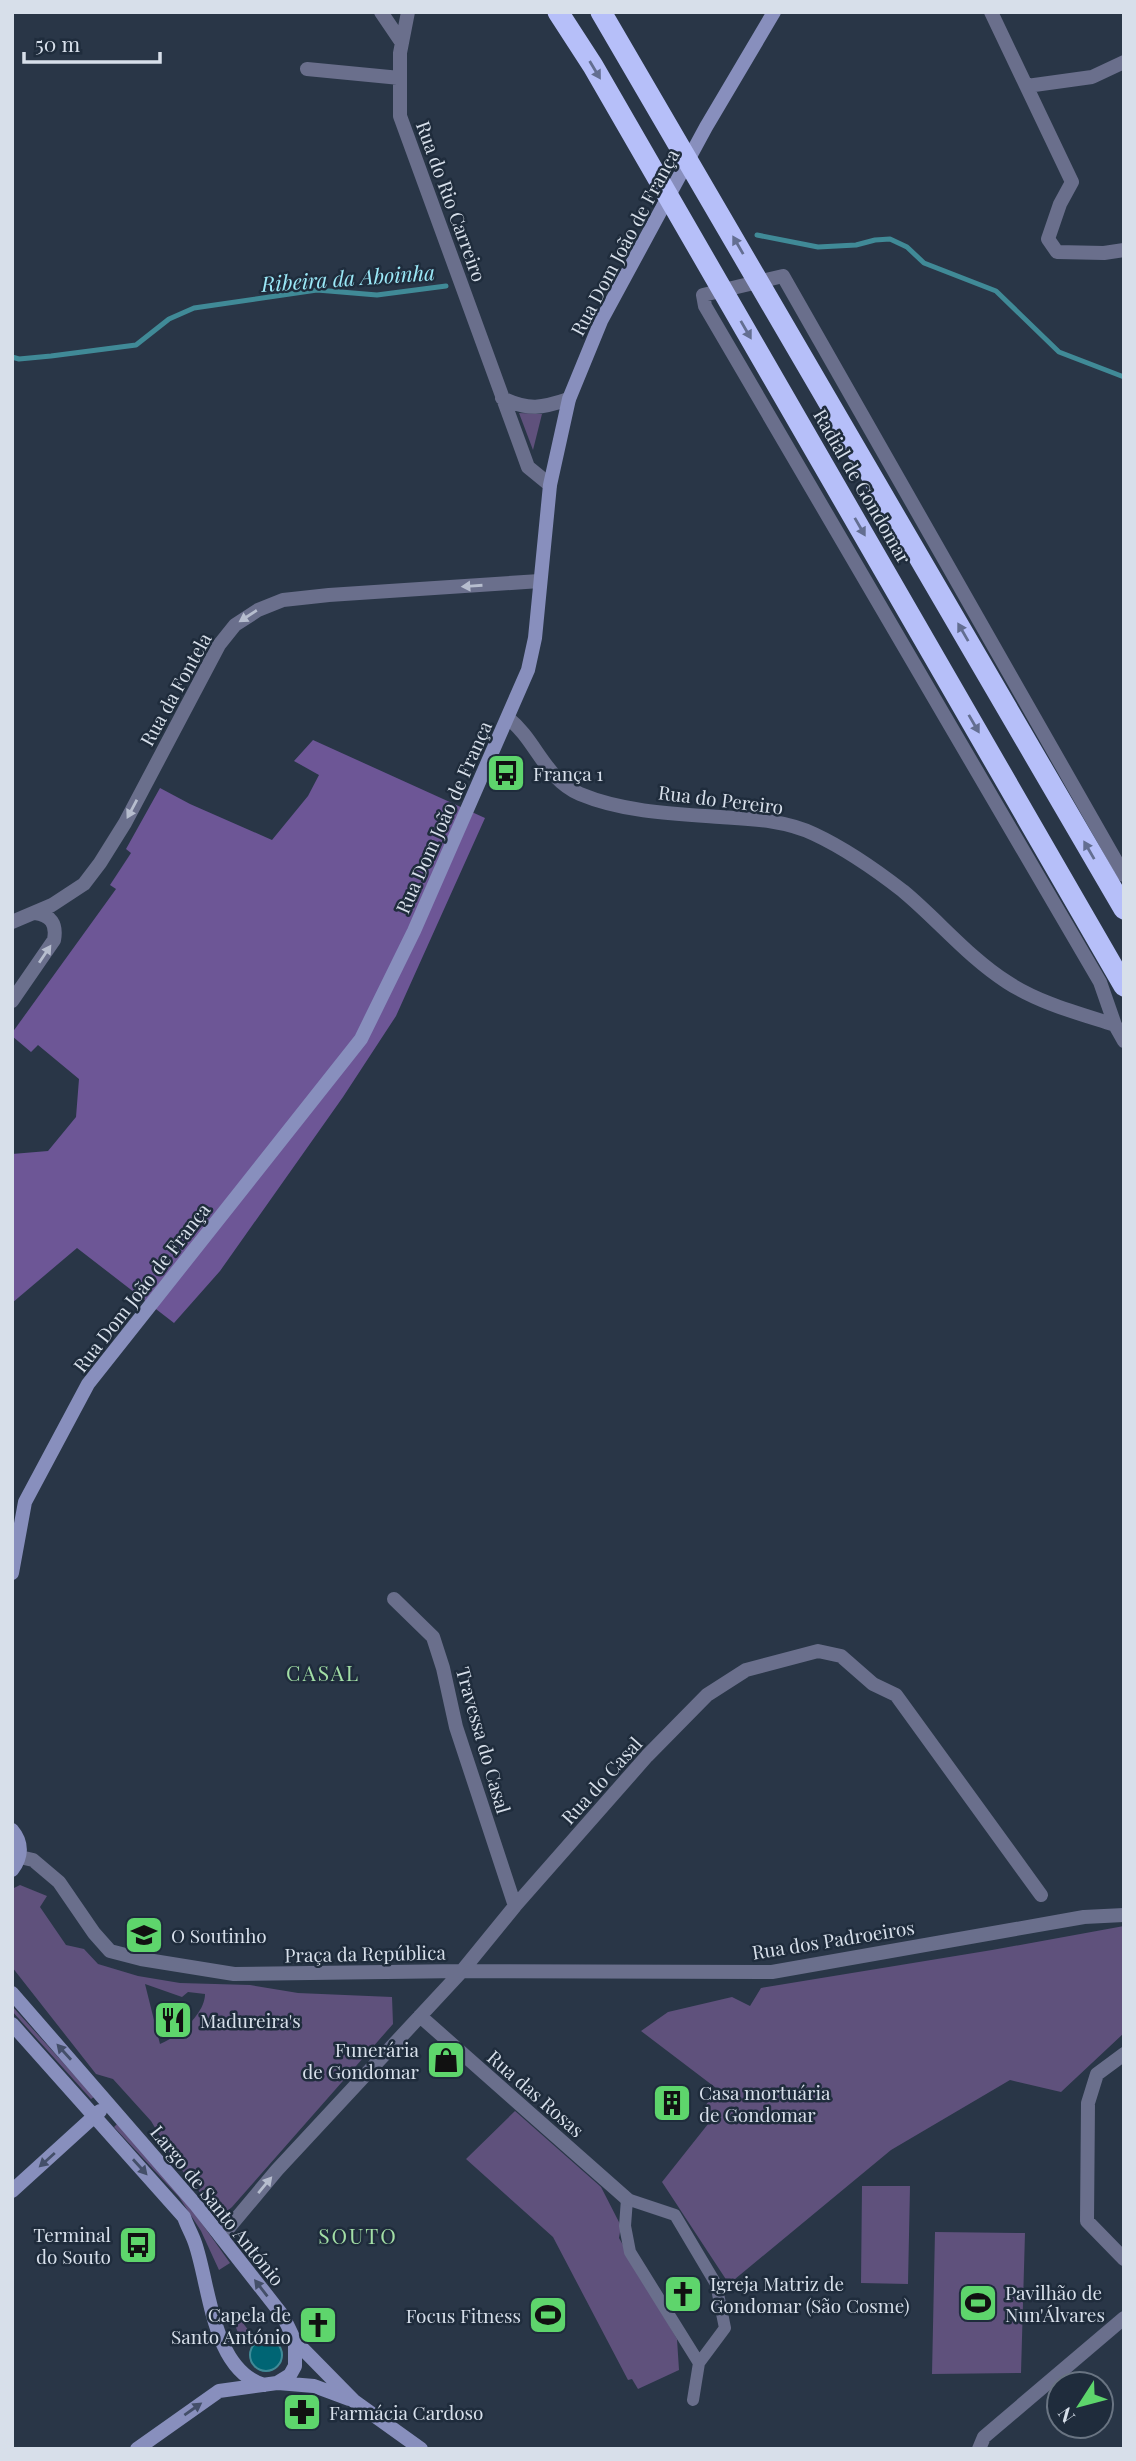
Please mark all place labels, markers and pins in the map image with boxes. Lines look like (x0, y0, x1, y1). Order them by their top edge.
bus stop icon: França 1 (485, 752, 527, 794)
place label: França 1 (533, 760, 603, 786)
school or university icon: O Soutinho (123, 1914, 165, 1956)
place label: O Soutinho (171, 1922, 267, 1948)
restaurant icon: Madureira's (152, 1999, 194, 2041)
place label: Madureira's (200, 2007, 301, 2033)
place label: Funerária de Gondomar (302, 2036, 420, 2084)
shop icon: Funerária de Gondomar (425, 2039, 467, 2081)
place label: Casa mortuária de Gondomar (699, 2079, 831, 2127)
building icon: Casa mortuária de Gondomar (651, 2082, 693, 2124)
place label: Terminal do Souto (33, 2221, 112, 2269)
bus stop icon: Terminal do Souto (117, 2224, 159, 2266)
place label: Igreja Matriz de Gondomar (São Cosme) (710, 2270, 909, 2318)
church icon: Igreja Matriz de Gondomar (São Cosme) (662, 2273, 704, 2315)
place label: Pavilhão de Nun'Álvares (1005, 2279, 1105, 2327)
sports icon: Pavilhão de Nun'Álvares (957, 2282, 999, 2324)
sports icon: Focus Fitness (527, 2294, 569, 2336)
place label: Capela de Santo António (171, 2301, 291, 2349)
place label: Focus Fitness (406, 2302, 521, 2328)
church icon: Capela de Santo António (297, 2304, 339, 2346)
pharmacy icon: Farmácia Cardoso (281, 2391, 323, 2433)
place label: Farmácia Cardoso (329, 2399, 484, 2425)

